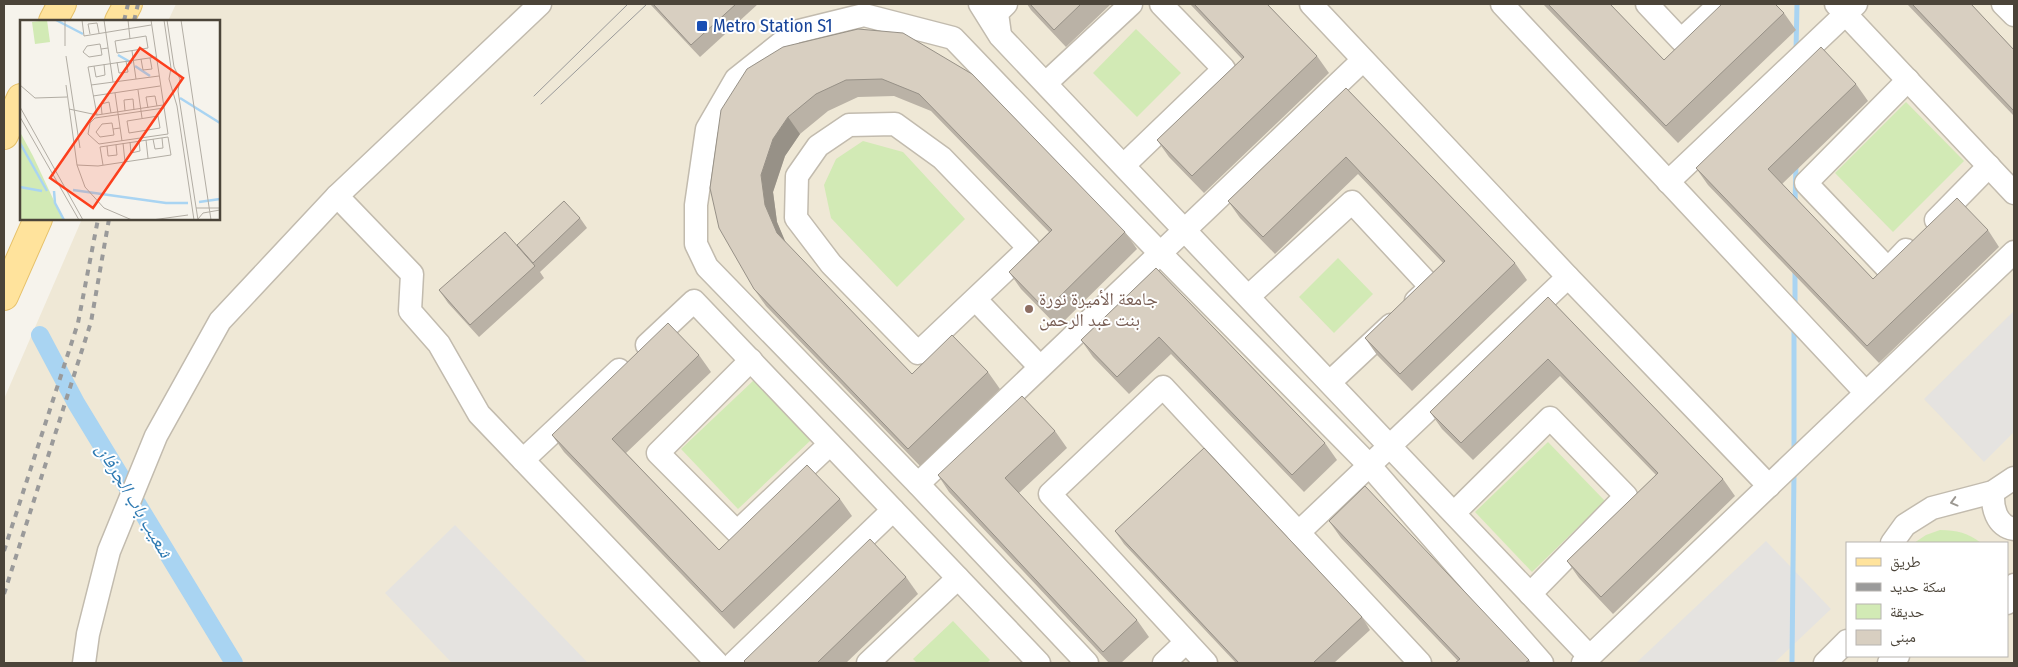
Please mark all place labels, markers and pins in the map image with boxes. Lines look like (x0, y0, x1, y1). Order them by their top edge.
place label: Metro Station S1 (713, 15, 833, 37)
marker: Metro Station S1 (695, 19, 709, 33)
place label: جامعة الأميرة نورة بنت عبد الرحمن (1039, 288, 1158, 331)
marker: جامعة الأميرة نورة بنت عبد الرحمن (1023, 303, 1035, 315)

